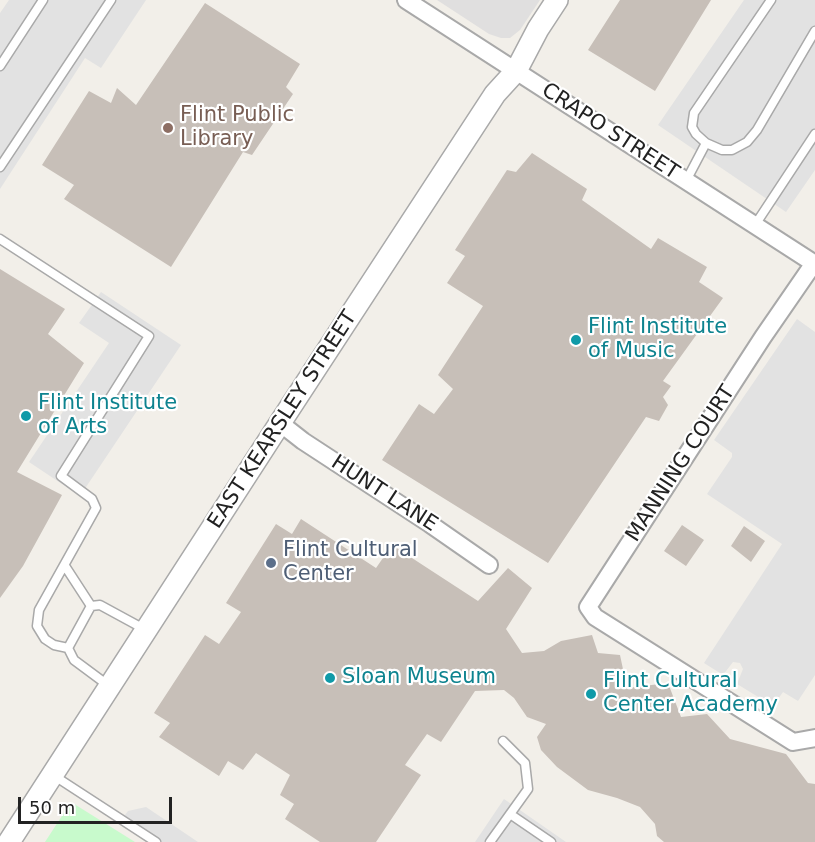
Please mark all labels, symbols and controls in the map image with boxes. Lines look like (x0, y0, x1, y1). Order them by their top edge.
street label: CRAPO STREET (537, 78, 683, 186)
place label: Flint Public Library (180, 103, 294, 153)
marker: Flint Public Library (161, 121, 175, 135)
street label: EAST KEARSLEY STREET (203, 306, 363, 534)
place label: Flint Institute of Music (588, 315, 727, 365)
marker: Flint Institute of Music (569, 333, 583, 347)
street label: MANNING COURT (621, 381, 741, 547)
place label: Flint Institute of Arts (38, 391, 177, 441)
marker: Flint Institute of Arts (19, 409, 33, 423)
street label: HUNT LANE (326, 450, 442, 538)
place label: Flint Cultural Center (283, 538, 418, 588)
marker: Flint Cultural Center (264, 556, 278, 570)
place label: Sloan Museum (342, 665, 496, 691)
place label: Flint Cultural Center Academy (603, 669, 778, 719)
marker: Sloan Museum (323, 671, 337, 685)
marker: Flint Cultural Center Academy (584, 687, 598, 701)
scale bar (21, 785, 176, 823)
text: 50 m (29, 797, 75, 818)

